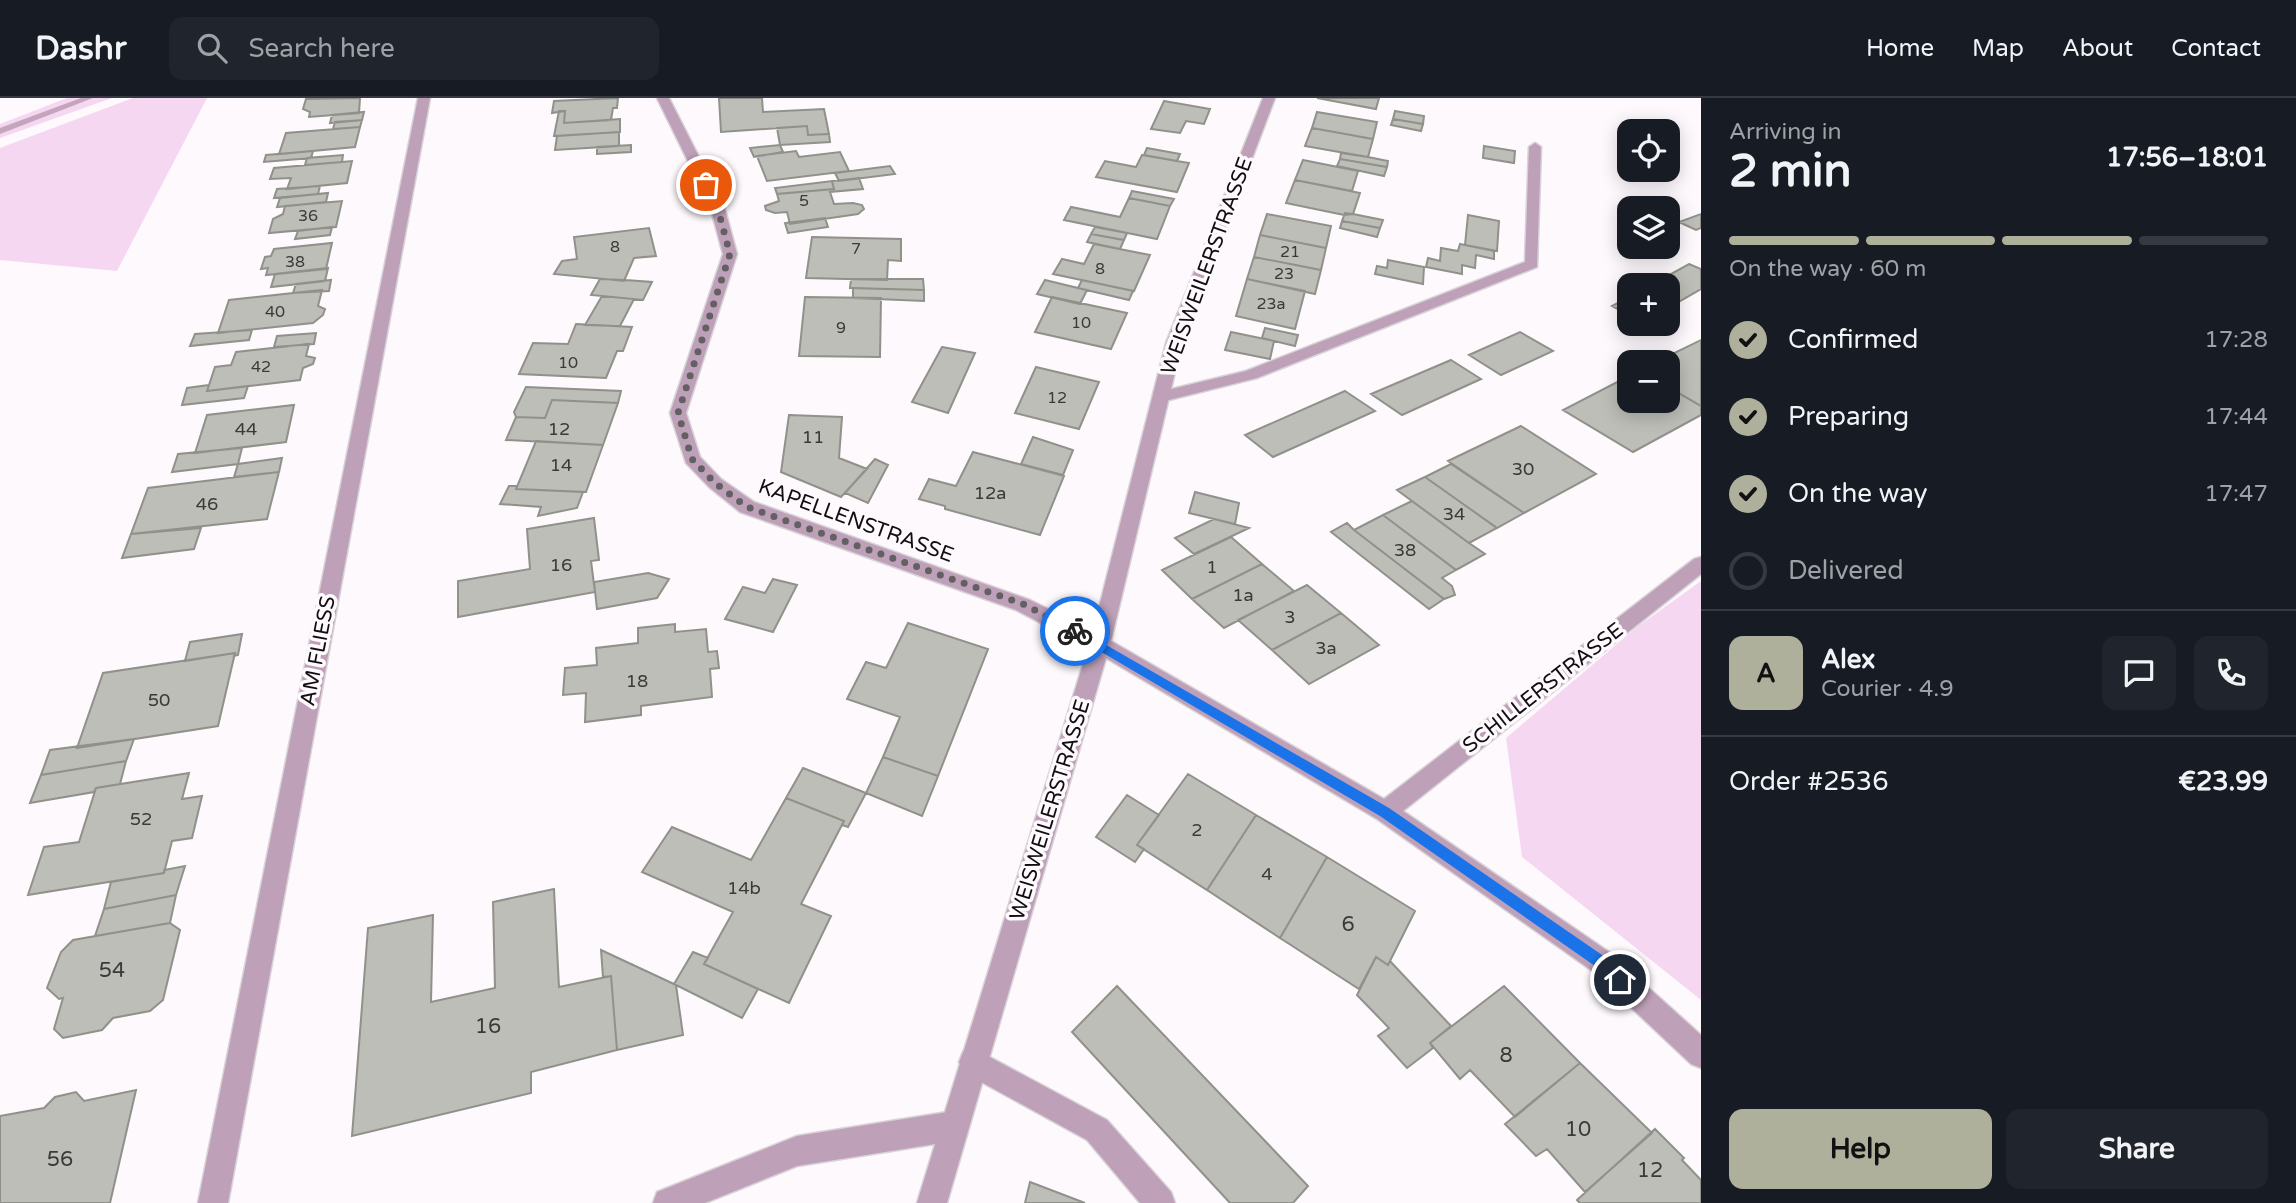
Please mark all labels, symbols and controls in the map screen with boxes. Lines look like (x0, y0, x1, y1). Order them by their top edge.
search box (169, 17, 659, 80)
text: Dashr (35, 29, 127, 68)
icon: search (193, 29, 231, 67)
text: Search here (249, 33, 395, 64)
text: Home (1866, 34, 1934, 63)
text: Map (1972, 34, 2024, 63)
text: About (2062, 34, 2133, 63)
text: Contact (2171, 34, 2261, 63)
text: Arriving in (1729, 118, 1842, 146)
map controls (1617, 119, 1680, 413)
button: locate (1617, 119, 1680, 182)
text: 17:56–18:01 (2106, 142, 2268, 173)
text: 2 min (1729, 144, 1852, 199)
street label: WEISWEILERSTRASSE (1156, 154, 1258, 378)
pin (676, 155, 736, 215)
icon: bag (687, 166, 725, 204)
house number: 5 (799, 191, 809, 211)
button: layers (1617, 196, 1680, 259)
house number: 36 (298, 206, 318, 226)
house number: 8 (610, 237, 620, 257)
house number: 7 (851, 239, 861, 259)
house number: 21 (1280, 242, 1300, 262)
house number: 38 (285, 252, 305, 272)
text: On the way · 60 m (1729, 255, 1926, 283)
house number: 8 (1095, 259, 1105, 279)
house number: 23 (1274, 264, 1294, 284)
button: + (1617, 273, 1680, 336)
house number: 23a (1256, 294, 1286, 314)
house number: 40 (265, 302, 285, 322)
house number: 10 (1071, 313, 1091, 333)
house number: 9 (836, 318, 846, 338)
icon: check (1729, 321, 1767, 359)
text: Confirmed (1788, 324, 1918, 355)
text: 17:28 (2204, 326, 2268, 354)
button: − (1617, 350, 1680, 413)
house number: 10 (558, 353, 578, 373)
house number: 42 (251, 357, 271, 377)
house number: 12 (1047, 388, 1067, 408)
icon: check (1729, 398, 1767, 436)
text: Preparing (1788, 401, 1909, 432)
text: 17:44 (2204, 403, 2268, 431)
house number: 44 (235, 418, 257, 440)
house number: 12 (548, 418, 570, 440)
house number: 11 (802, 426, 824, 448)
house number: 14 (550, 454, 572, 476)
house number: 30 (1512, 458, 1534, 480)
street label: KAPELLENSTRASSE (755, 474, 957, 568)
icon: check (1729, 475, 1767, 513)
text: On the way (1788, 478, 1928, 509)
text: 17:47 (2204, 480, 2268, 508)
house number: 12a (974, 482, 1006, 504)
house number: 46 (196, 493, 218, 515)
house number: 34 (1443, 503, 1465, 525)
house number: 38 (1394, 539, 1416, 561)
house number: 16 (550, 554, 572, 576)
text: Delivered (1788, 555, 1904, 586)
house number: 1 (1206, 556, 1218, 578)
house number: 1a (1232, 584, 1254, 606)
street label: AM FLIESS (295, 594, 341, 708)
courier (1040, 596, 1110, 666)
house number: 3 (1284, 606, 1296, 628)
icon: bike (1056, 612, 1094, 650)
street label: SCHILLERSTRASSE (1458, 618, 1628, 758)
button: chat (2102, 636, 2176, 710)
button: phone (2194, 636, 2268, 710)
house number: 3a (1315, 637, 1337, 659)
text: Alex (1821, 644, 1875, 675)
text: A (1756, 658, 1776, 689)
house number: 18 (626, 670, 648, 692)
text: Courier · 4.9 (1821, 675, 1954, 703)
house number: 50 (148, 689, 170, 711)
street label: WEISWEILERSTRASSE (1005, 697, 1095, 923)
text: Order #2536 (1729, 766, 1889, 797)
text: €23.99 (2178, 766, 2268, 797)
house number: 52 (130, 808, 152, 830)
house number: 2 (1191, 819, 1203, 841)
house number: 4 (1261, 863, 1273, 885)
house number: 14b (727, 877, 761, 899)
house number: 6 (1341, 912, 1355, 937)
pin (1590, 950, 1650, 1010)
house number: 54 (99, 958, 125, 983)
icon: home (1601, 961, 1639, 999)
house number: 16 (475, 1014, 501, 1039)
house number: 8 (1499, 1043, 1513, 1068)
button: Help (1729, 1109, 1992, 1189)
button: Share (2006, 1109, 2268, 1189)
house number: 10 (1565, 1117, 1591, 1142)
house number: 56 (47, 1147, 73, 1172)
house number: 12 (1637, 1158, 1663, 1183)

